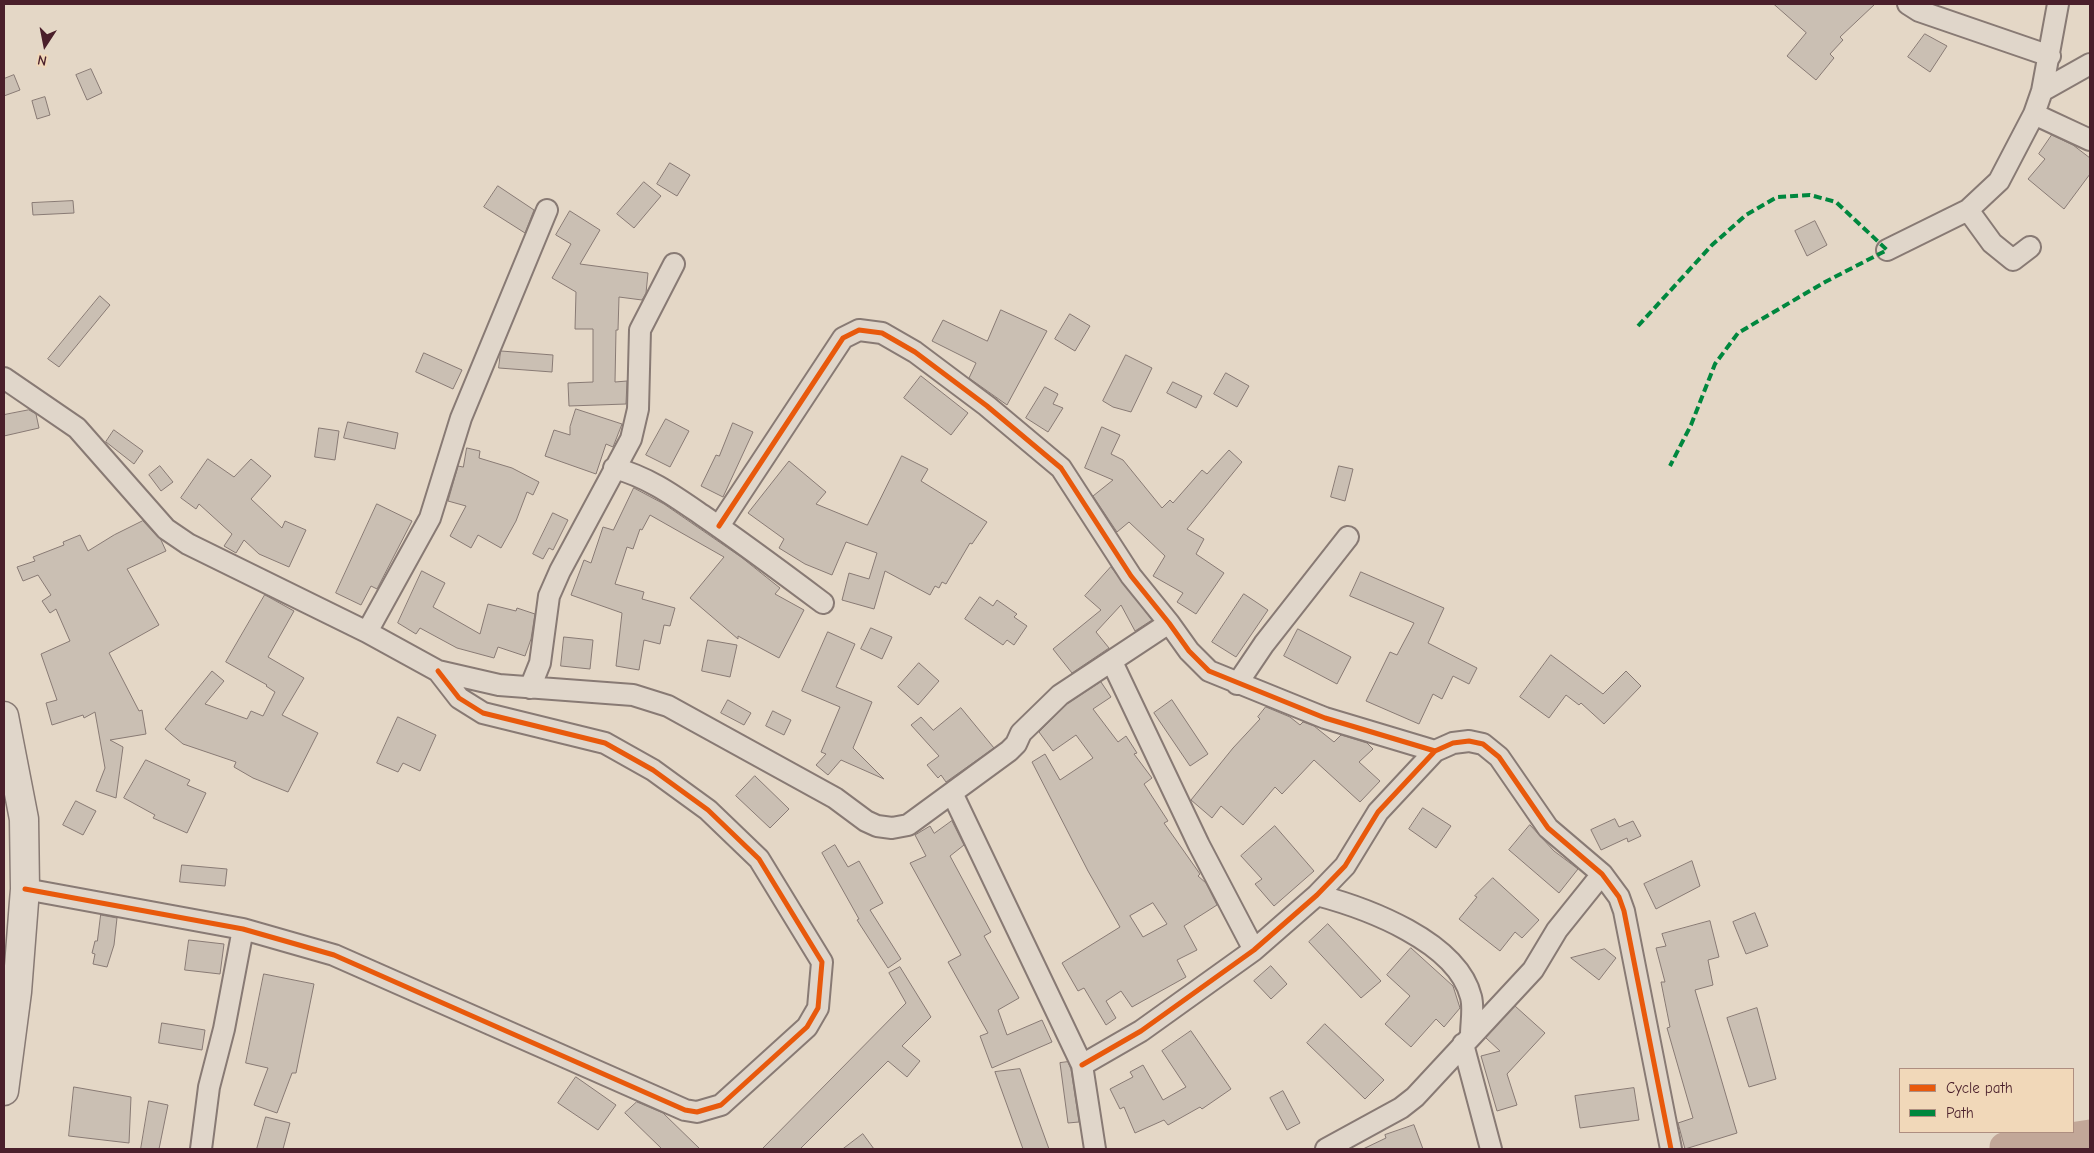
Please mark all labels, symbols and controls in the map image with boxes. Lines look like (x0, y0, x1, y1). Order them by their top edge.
north arrow (20, 20, 70, 70)
text: N (36, 51, 48, 69)
legend (1899, 1068, 2074, 1133)
text: Cycle path (1946, 1079, 2013, 1097)
text: Path (1946, 1104, 1974, 1122)

